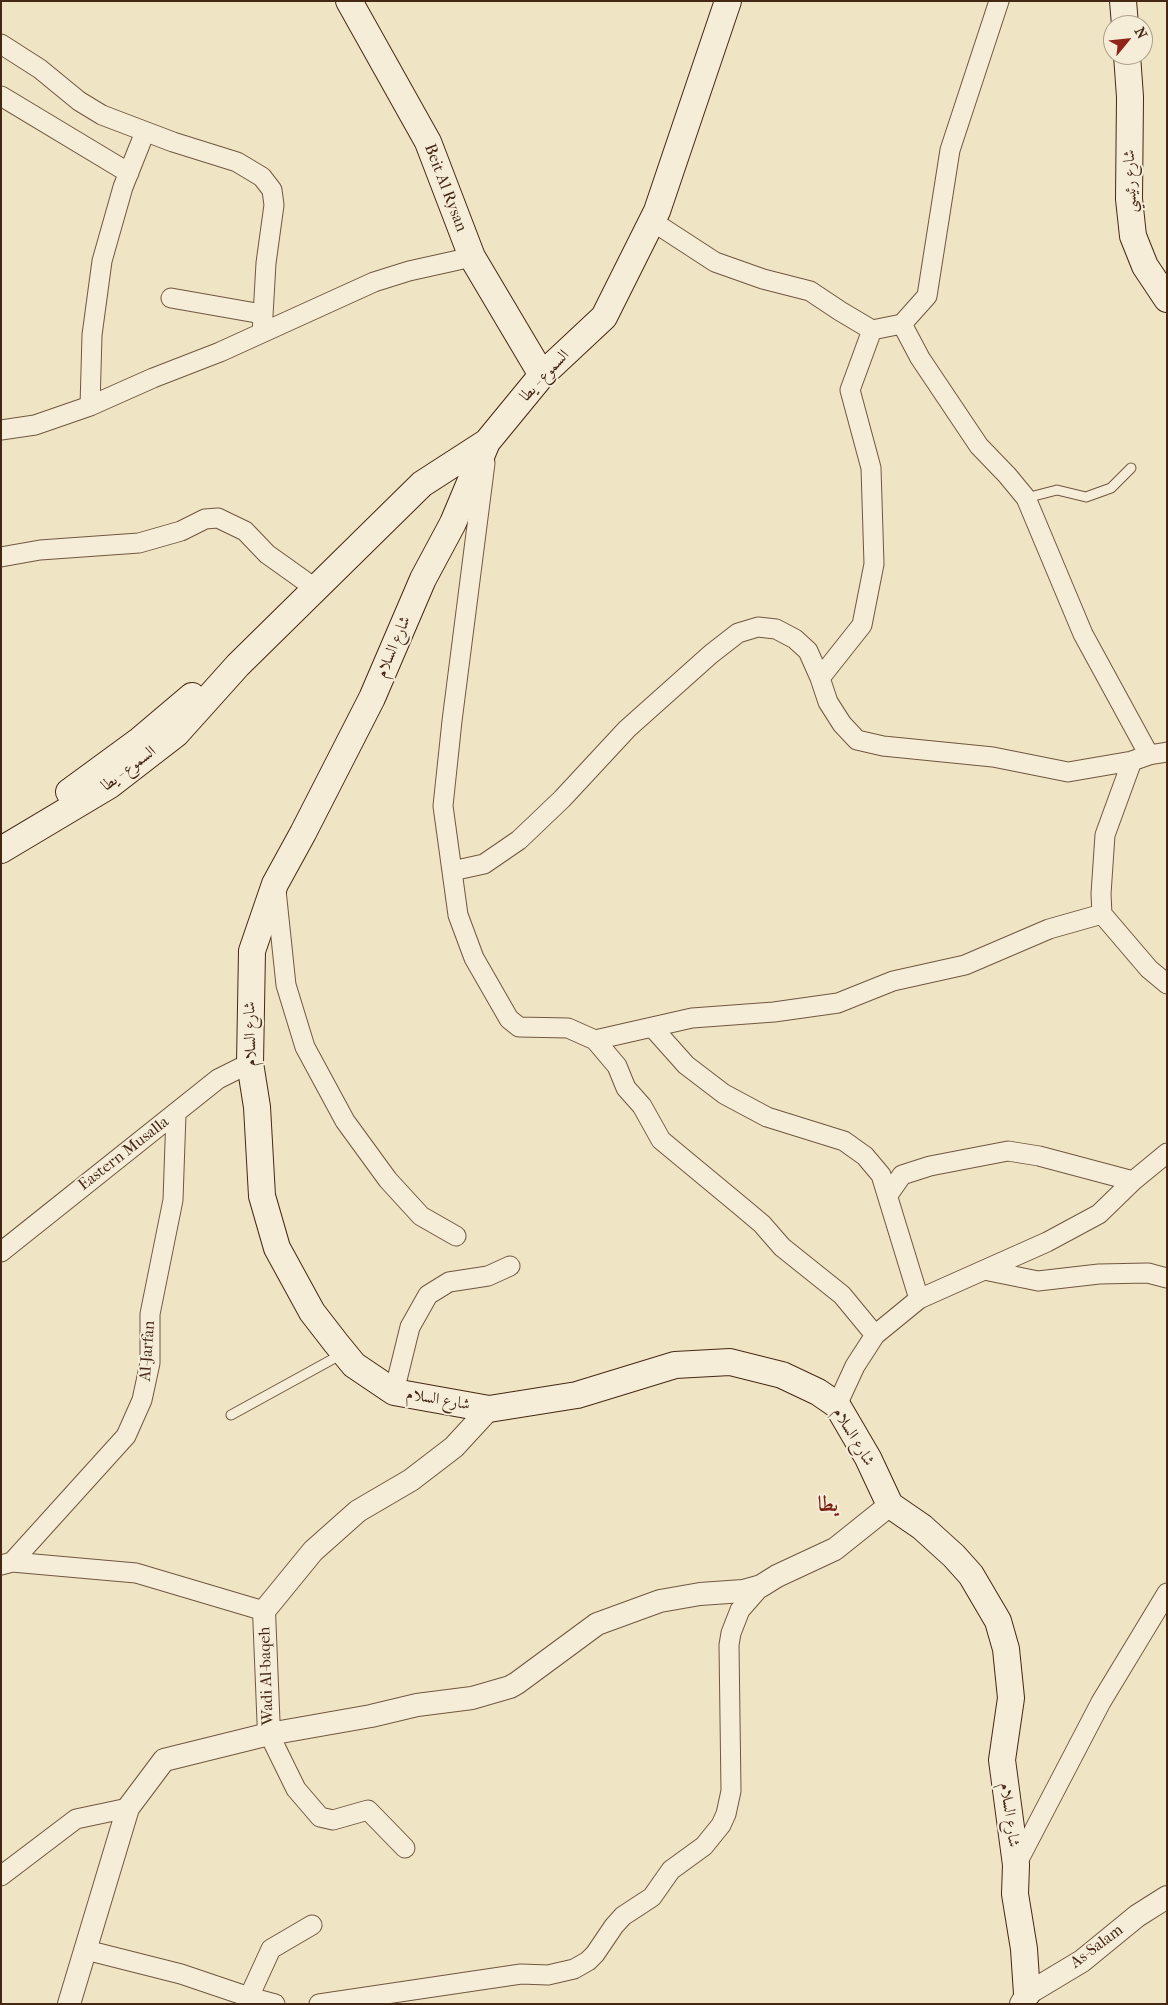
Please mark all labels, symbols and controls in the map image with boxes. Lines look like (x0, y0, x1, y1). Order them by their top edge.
north arrow (1103, 15, 1153, 65)
text: N (1131, 25, 1151, 42)
street label: Beit Al Rysan (419, 141, 471, 235)
street label: شارع رئيسي (1120, 149, 1142, 213)
street label: السموع - يطا (516, 346, 574, 406)
street label: شارع السلام (372, 613, 416, 681)
street label: السموع - يطا (98, 742, 160, 796)
street label: شارع السلام (241, 1001, 261, 1067)
street label: Eastern Musalla (75, 1113, 173, 1195)
street label: Al-Jarfan (136, 1320, 160, 1382)
street label: شارع السلام (404, 1385, 472, 1415)
street label: شارع السلام (828, 1404, 878, 1470)
district label: يطا (818, 1493, 838, 1519)
street label: Wadi Al-baqeh (256, 1626, 278, 1726)
street label: شارع السلام (995, 1782, 1023, 1848)
street label: As-Salam (1067, 1921, 1127, 1973)

